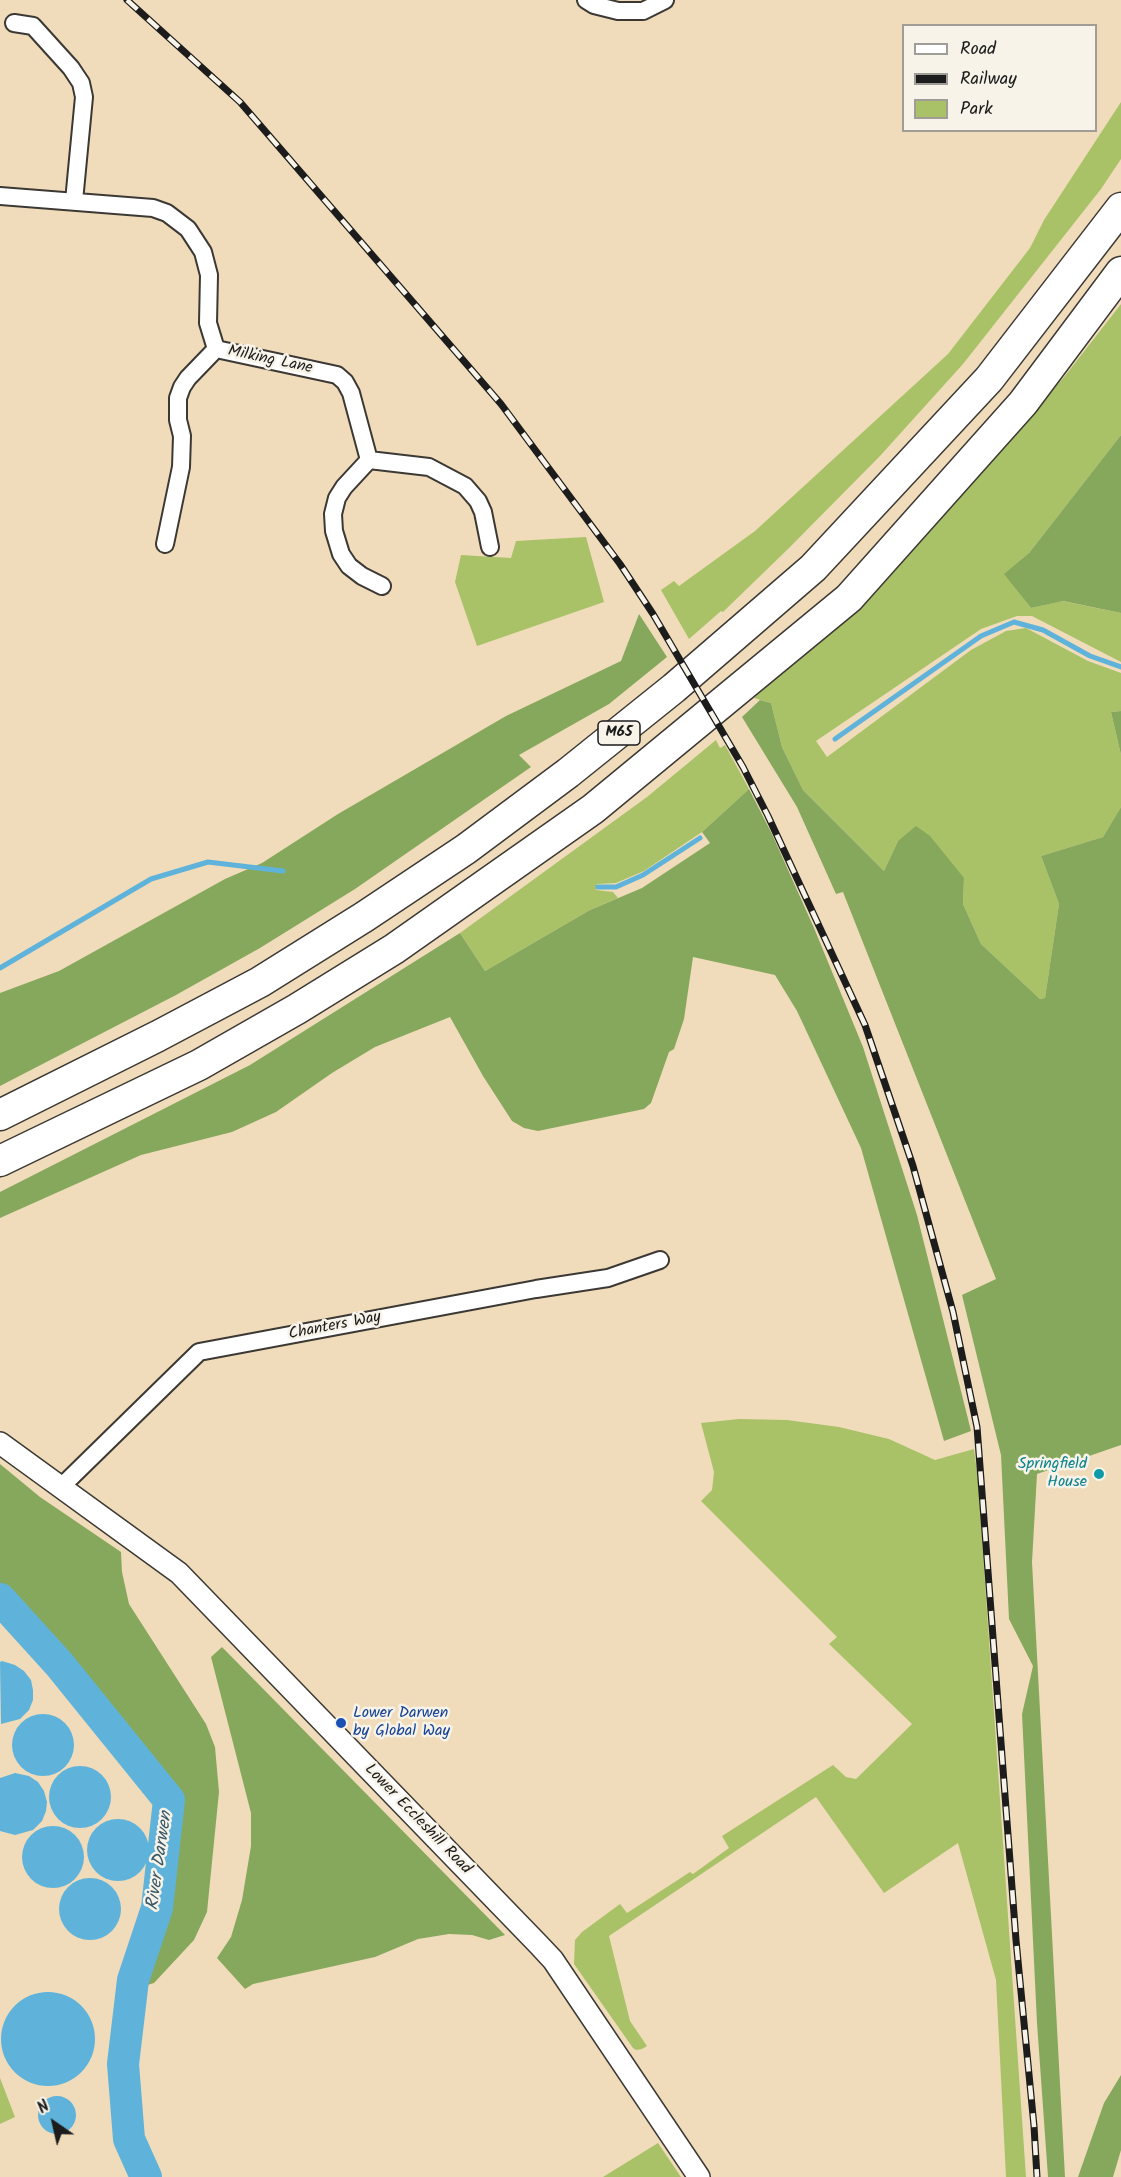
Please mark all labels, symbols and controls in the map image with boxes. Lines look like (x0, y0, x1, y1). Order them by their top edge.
legend (902, 24, 1097, 132)
text: Road (960, 35, 996, 64)
text: Railway (960, 65, 1017, 94)
text: Park (960, 95, 993, 124)
street label: Milking Lane (226, 343, 314, 379)
road number: M65 (598, 721, 640, 745)
street label: Chanters Way (287, 1309, 383, 1345)
place label: Springfield House (1018, 1455, 1087, 1493)
marker: Springfield House (1092, 1467, 1106, 1481)
place label: Lower Darwen by Global Way (353, 1704, 450, 1742)
marker: Lower Darwen by Global Way (334, 1716, 348, 1730)
street label: Lower Eccleshill Road (359, 1761, 475, 1879)
water label: River Darwen (143, 1810, 179, 1912)
north arrow (24, 2093, 84, 2153)
text: N (32, 2094, 55, 2121)

